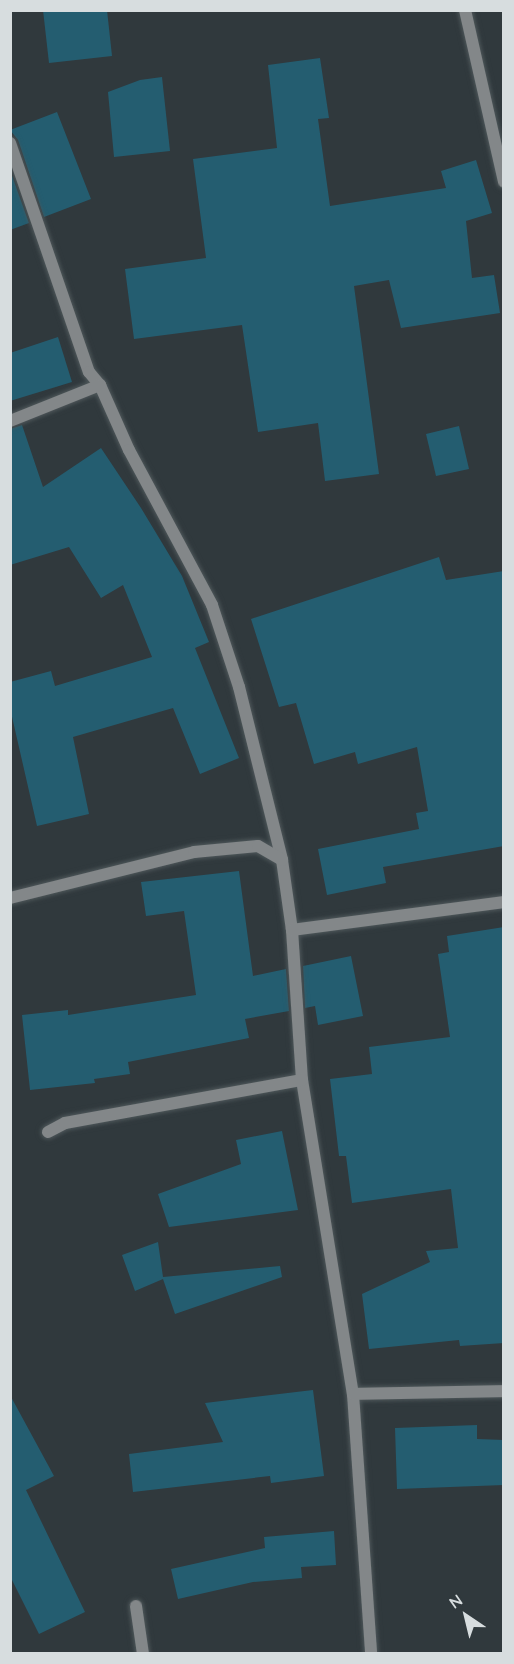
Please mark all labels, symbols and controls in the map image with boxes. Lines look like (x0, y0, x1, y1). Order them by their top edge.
north arrow (436, 1586, 496, 1646)
text: N (445, 1590, 466, 1613)

